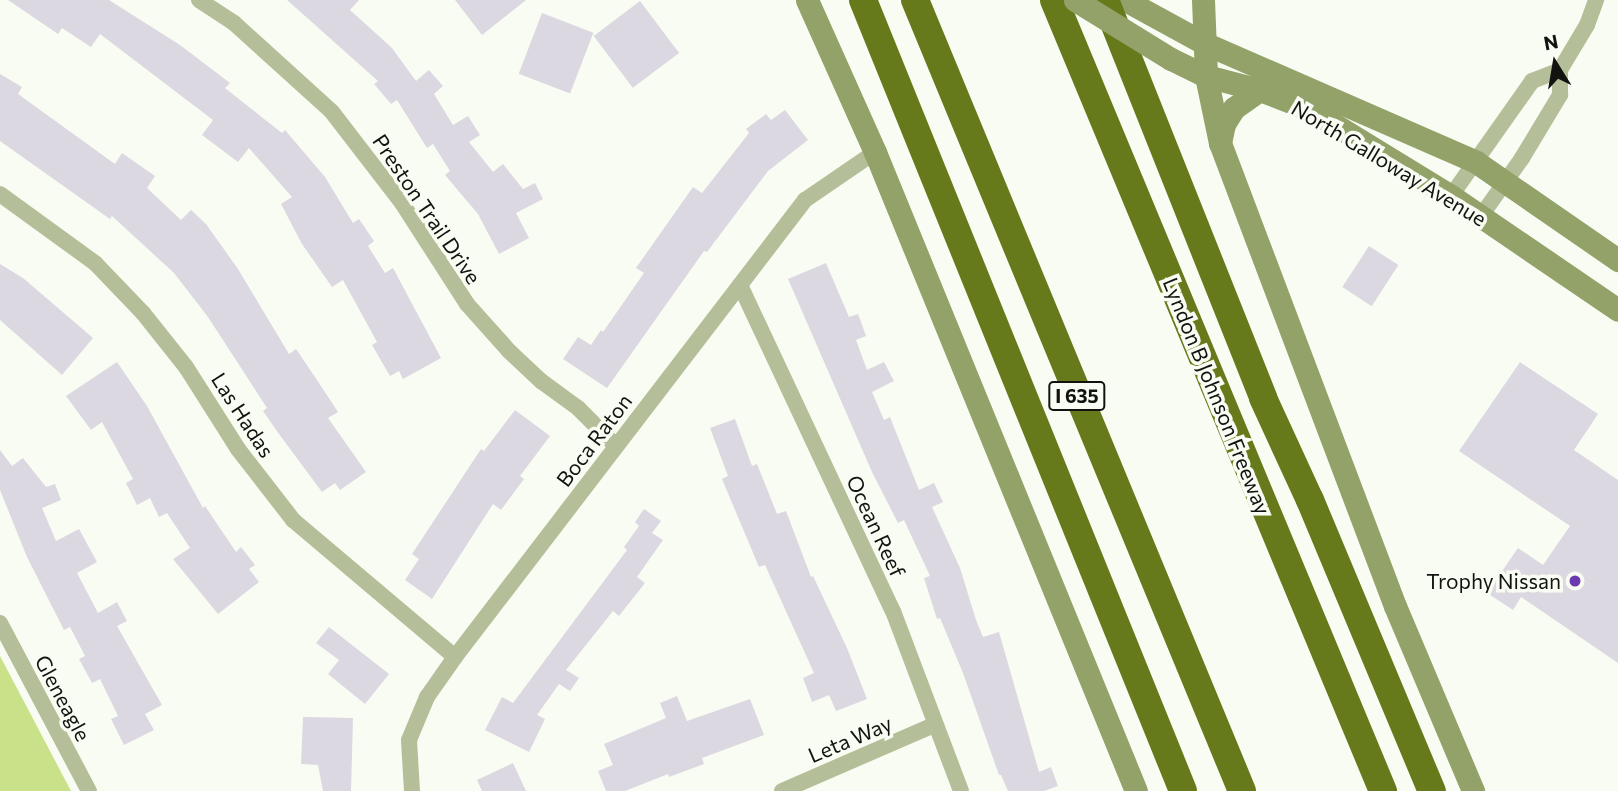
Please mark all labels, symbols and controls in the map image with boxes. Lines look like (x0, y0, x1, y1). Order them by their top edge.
north arrow (1520, 28, 1590, 98)
text: N (1542, 29, 1560, 55)
street label: North Galloway Avenue (1287, 95, 1491, 231)
street label: Preston Trail Drive (368, 129, 486, 289)
street label: Lyndon B Johnson Freeway (1158, 274, 1276, 518)
street label: Las Hadas (206, 368, 280, 462)
road number: I 635 (1047, 380, 1107, 412)
street label: Boca Raton (551, 389, 637, 491)
street label: Ocean Reef (841, 471, 911, 581)
place label: Trophy Nissan (1426, 568, 1561, 594)
marker: Trophy Nissan (1567, 573, 1583, 589)
street label: Gleneagle (30, 651, 96, 745)
street label: Leta Way (804, 710, 896, 768)

